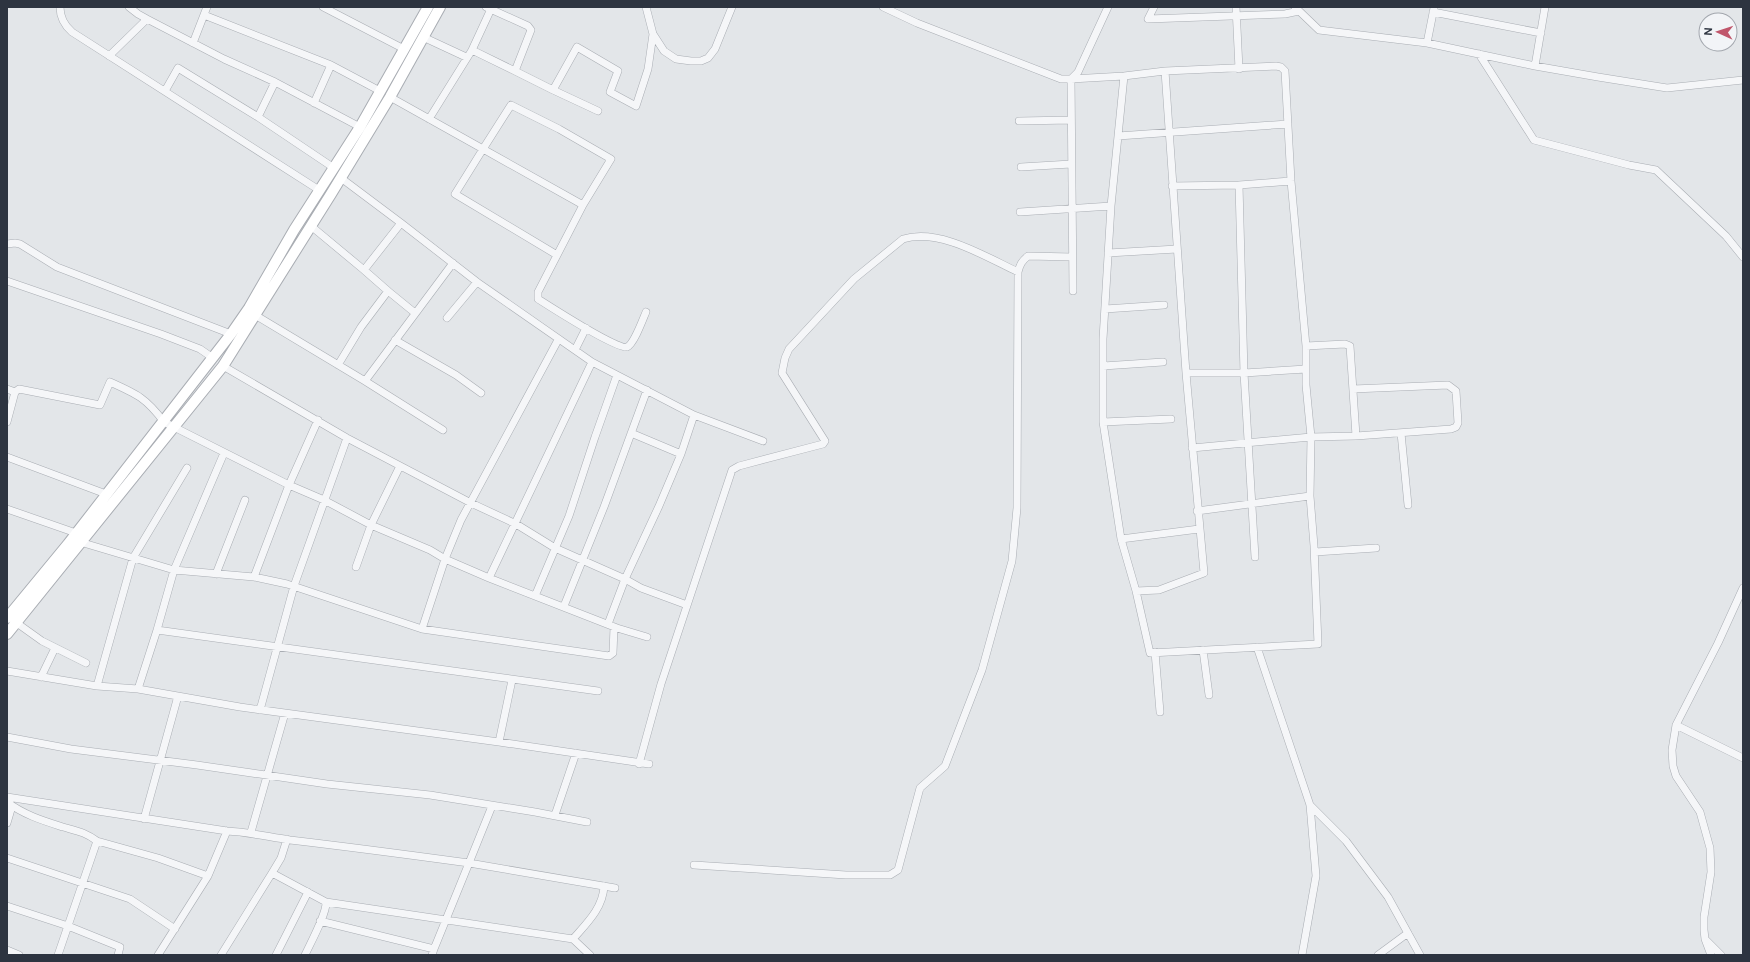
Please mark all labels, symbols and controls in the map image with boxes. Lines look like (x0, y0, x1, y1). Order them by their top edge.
north arrow (1698, 12, 1738, 52)
text: N (1701, 27, 1715, 36)

